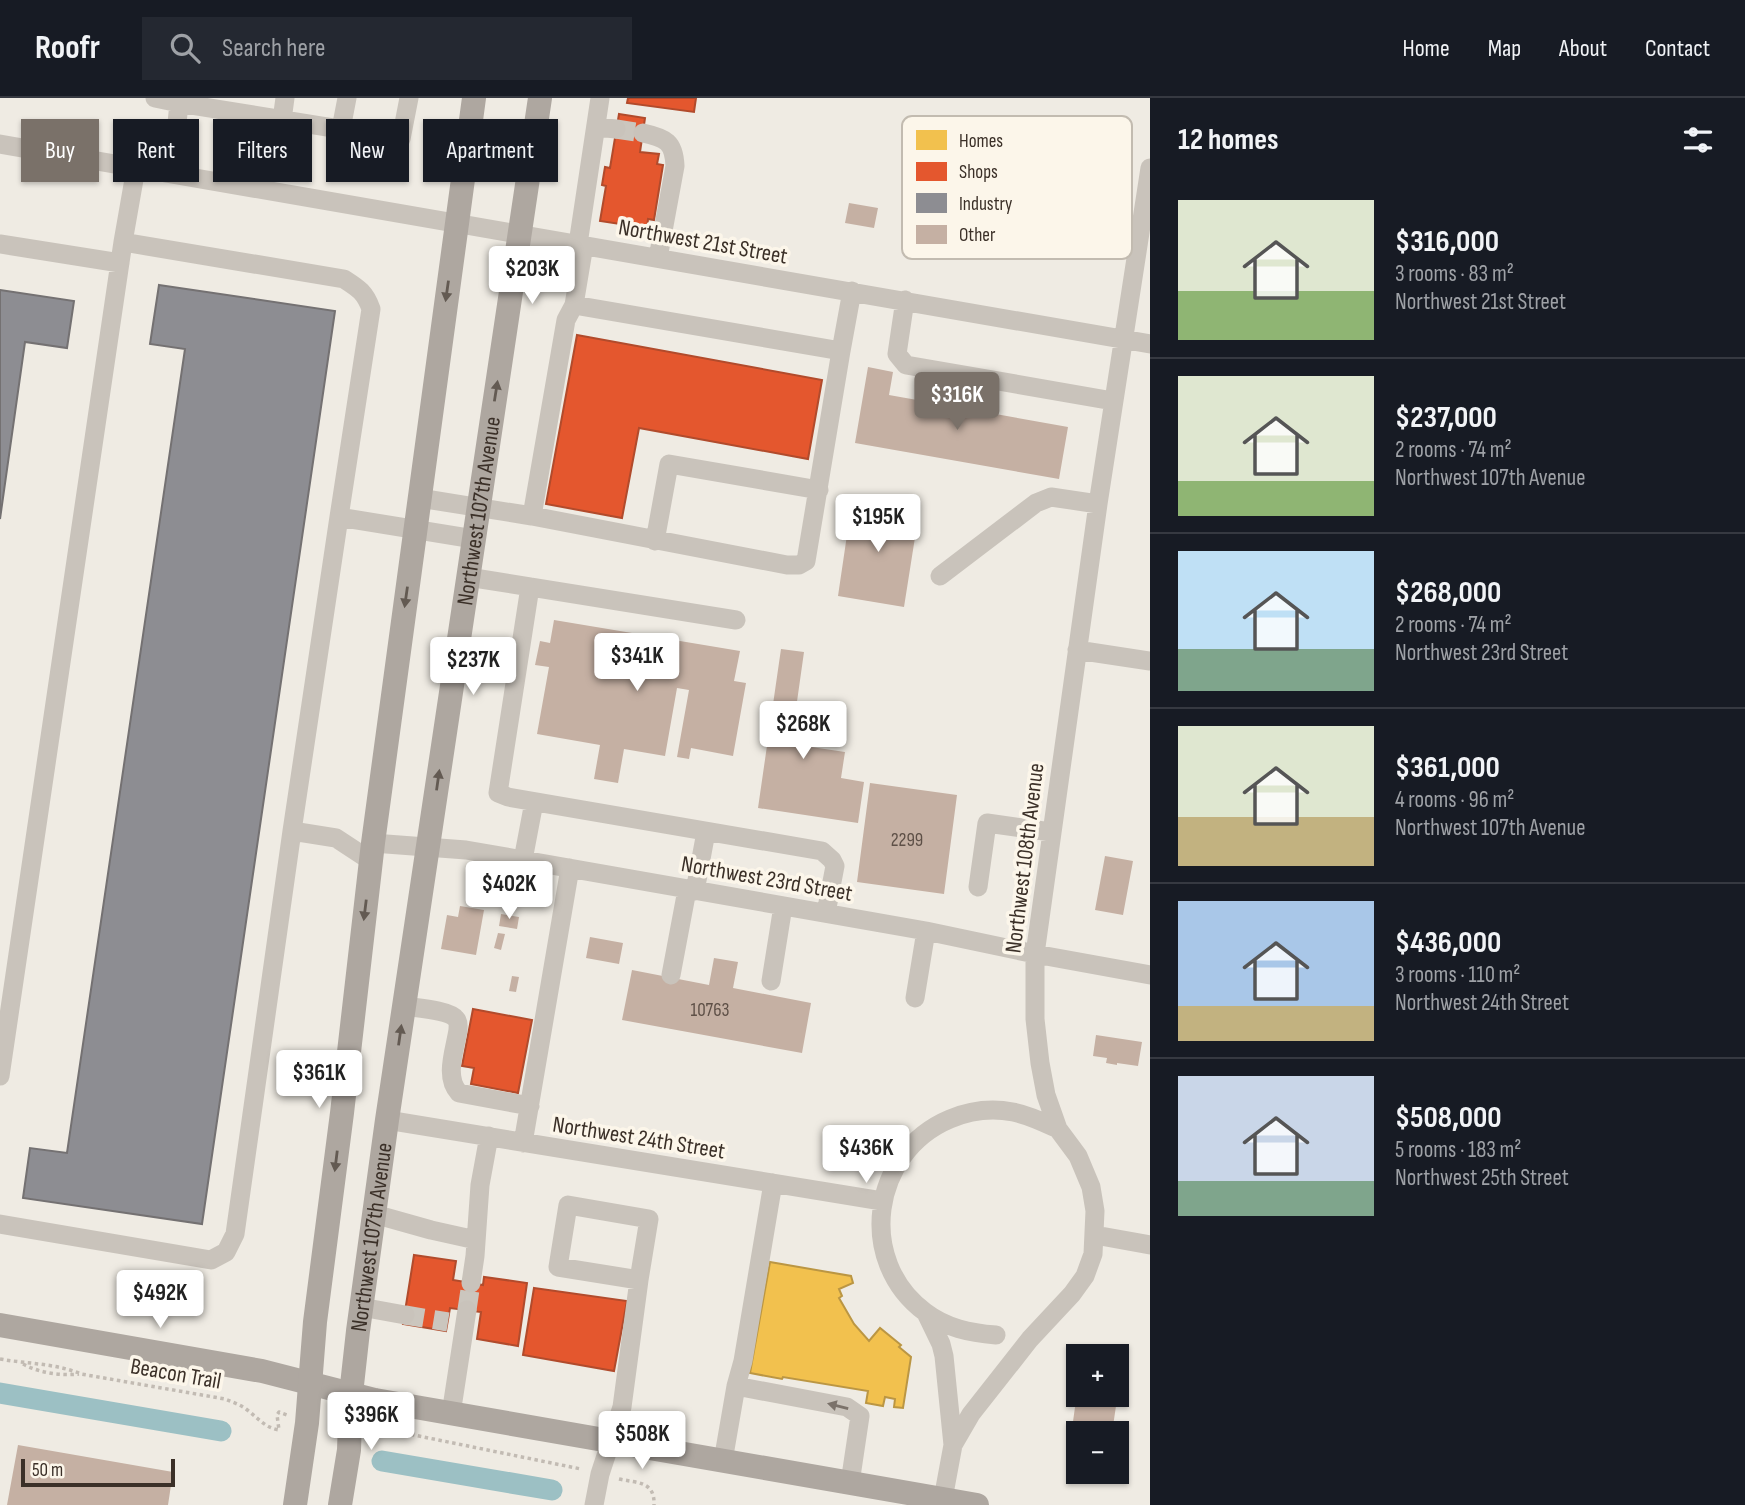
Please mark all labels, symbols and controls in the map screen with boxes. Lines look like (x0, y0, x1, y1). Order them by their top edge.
search box (142, 17, 632, 80)
text: Roofr (35, 28, 100, 68)
icon: search (166, 29, 204, 67)
text: Search here (222, 33, 325, 64)
text: Home (1402, 34, 1450, 63)
text: Map (1488, 34, 1521, 63)
text: About (1559, 34, 1607, 63)
text: Contact (1645, 34, 1710, 63)
legend (902, 116, 1132, 259)
chip: Buy (21, 119, 99, 182)
chip: Rent (113, 119, 199, 182)
chip: Filters (213, 119, 312, 182)
chip: New (326, 119, 409, 182)
chip: Apartment (423, 119, 558, 182)
icon: filters (1679, 121, 1717, 159)
text: 12 homes (1178, 122, 1279, 158)
text: Homes (959, 130, 1003, 153)
text: Shops (959, 161, 998, 184)
text: Industry (959, 193, 1013, 216)
street label: Northwest 21st Street (616, 213, 789, 271)
text: Other (959, 224, 996, 247)
text: $316,000 (1395, 224, 1499, 260)
icon: home (1234, 228, 1318, 312)
pin: $203K (483, 246, 581, 306)
text: $203K (505, 255, 559, 283)
text: 3 rooms · 83 m² (1395, 260, 1514, 288)
one-way arrow (442, 281, 453, 303)
text: Northwest 21st Street (1395, 288, 1566, 316)
pin: $316K (908, 372, 1006, 432)
one-way arrow (491, 380, 502, 402)
text: $316K (930, 381, 984, 409)
text: $237,000 (1395, 400, 1497, 436)
icon: home (1234, 404, 1318, 488)
street label: Northwest 107th Avenue (451, 415, 507, 607)
text: 2 rooms · 74 m² (1395, 436, 1512, 464)
text: Northwest 107th Avenue (1395, 464, 1585, 492)
pin: $195K (829, 494, 927, 554)
text: $195K (851, 503, 905, 531)
text: $268,000 (1395, 575, 1501, 611)
icon: home (1234, 579, 1318, 663)
one-way arrow (401, 586, 412, 608)
text: 2 rooms · 74 m² (1395, 611, 1512, 639)
pin: $341K (588, 634, 686, 693)
pin: $237K (424, 638, 522, 697)
text: Northwest 23rd Street (1395, 639, 1568, 667)
text: $341K (610, 642, 664, 670)
text: $237K (446, 646, 500, 674)
pin: $268K (754, 702, 852, 761)
text: $268K (776, 710, 830, 738)
text: $361,000 (1395, 750, 1500, 786)
icon: home (1234, 754, 1318, 838)
street label: Northwest 108th Avenue (999, 762, 1051, 955)
one-way arrow (433, 769, 444, 791)
text: 4 rooms · 96 m² (1395, 786, 1514, 814)
text: Northwest 107th Avenue (1395, 814, 1585, 842)
house number: 2299 (891, 829, 923, 852)
street label: Northwest 23rd Street (679, 850, 855, 908)
pin: $402K (460, 862, 558, 921)
text: $402K (482, 870, 536, 898)
one-way arrow (360, 900, 371, 922)
text: $436,000 (1395, 925, 1501, 961)
icon: home (1234, 929, 1318, 1013)
text: 3 rooms · 110 m² (1395, 961, 1520, 989)
text: Northwest 24th Street (1395, 989, 1569, 1017)
house number: 10763 (691, 999, 730, 1022)
one-way arrow (395, 1024, 406, 1046)
pin: $361K (270, 1051, 368, 1110)
text: $361K (292, 1059, 346, 1087)
text: $508,000 (1395, 1100, 1501, 1136)
icon: home (1234, 1104, 1318, 1188)
street label: Northwest 24th Street (551, 1111, 727, 1165)
pin: $436K (817, 1126, 915, 1185)
text: $436K (839, 1134, 894, 1162)
text: 5 rooms · 183 m² (1395, 1136, 1521, 1164)
street label: Northwest 107th Avenue (345, 1141, 399, 1333)
one-way arrow (330, 1150, 341, 1172)
text: Northwest 25th Street (1395, 1164, 1569, 1192)
pin: $492K (111, 1270, 209, 1330)
text: $492K (133, 1279, 187, 1307)
map controls (1066, 1344, 1129, 1484)
button: + (1066, 1344, 1129, 1407)
street label: Beacon Trail (128, 1352, 223, 1396)
pin: $396K (322, 1392, 420, 1452)
one-way arrow (827, 1400, 849, 1411)
text: $396K (343, 1401, 399, 1429)
pin: $508K (593, 1412, 691, 1471)
text: $508K (615, 1420, 670, 1448)
button: − (1066, 1421, 1129, 1484)
scale bar (21, 1456, 175, 1488)
text: 50 m (32, 1459, 63, 1482)

